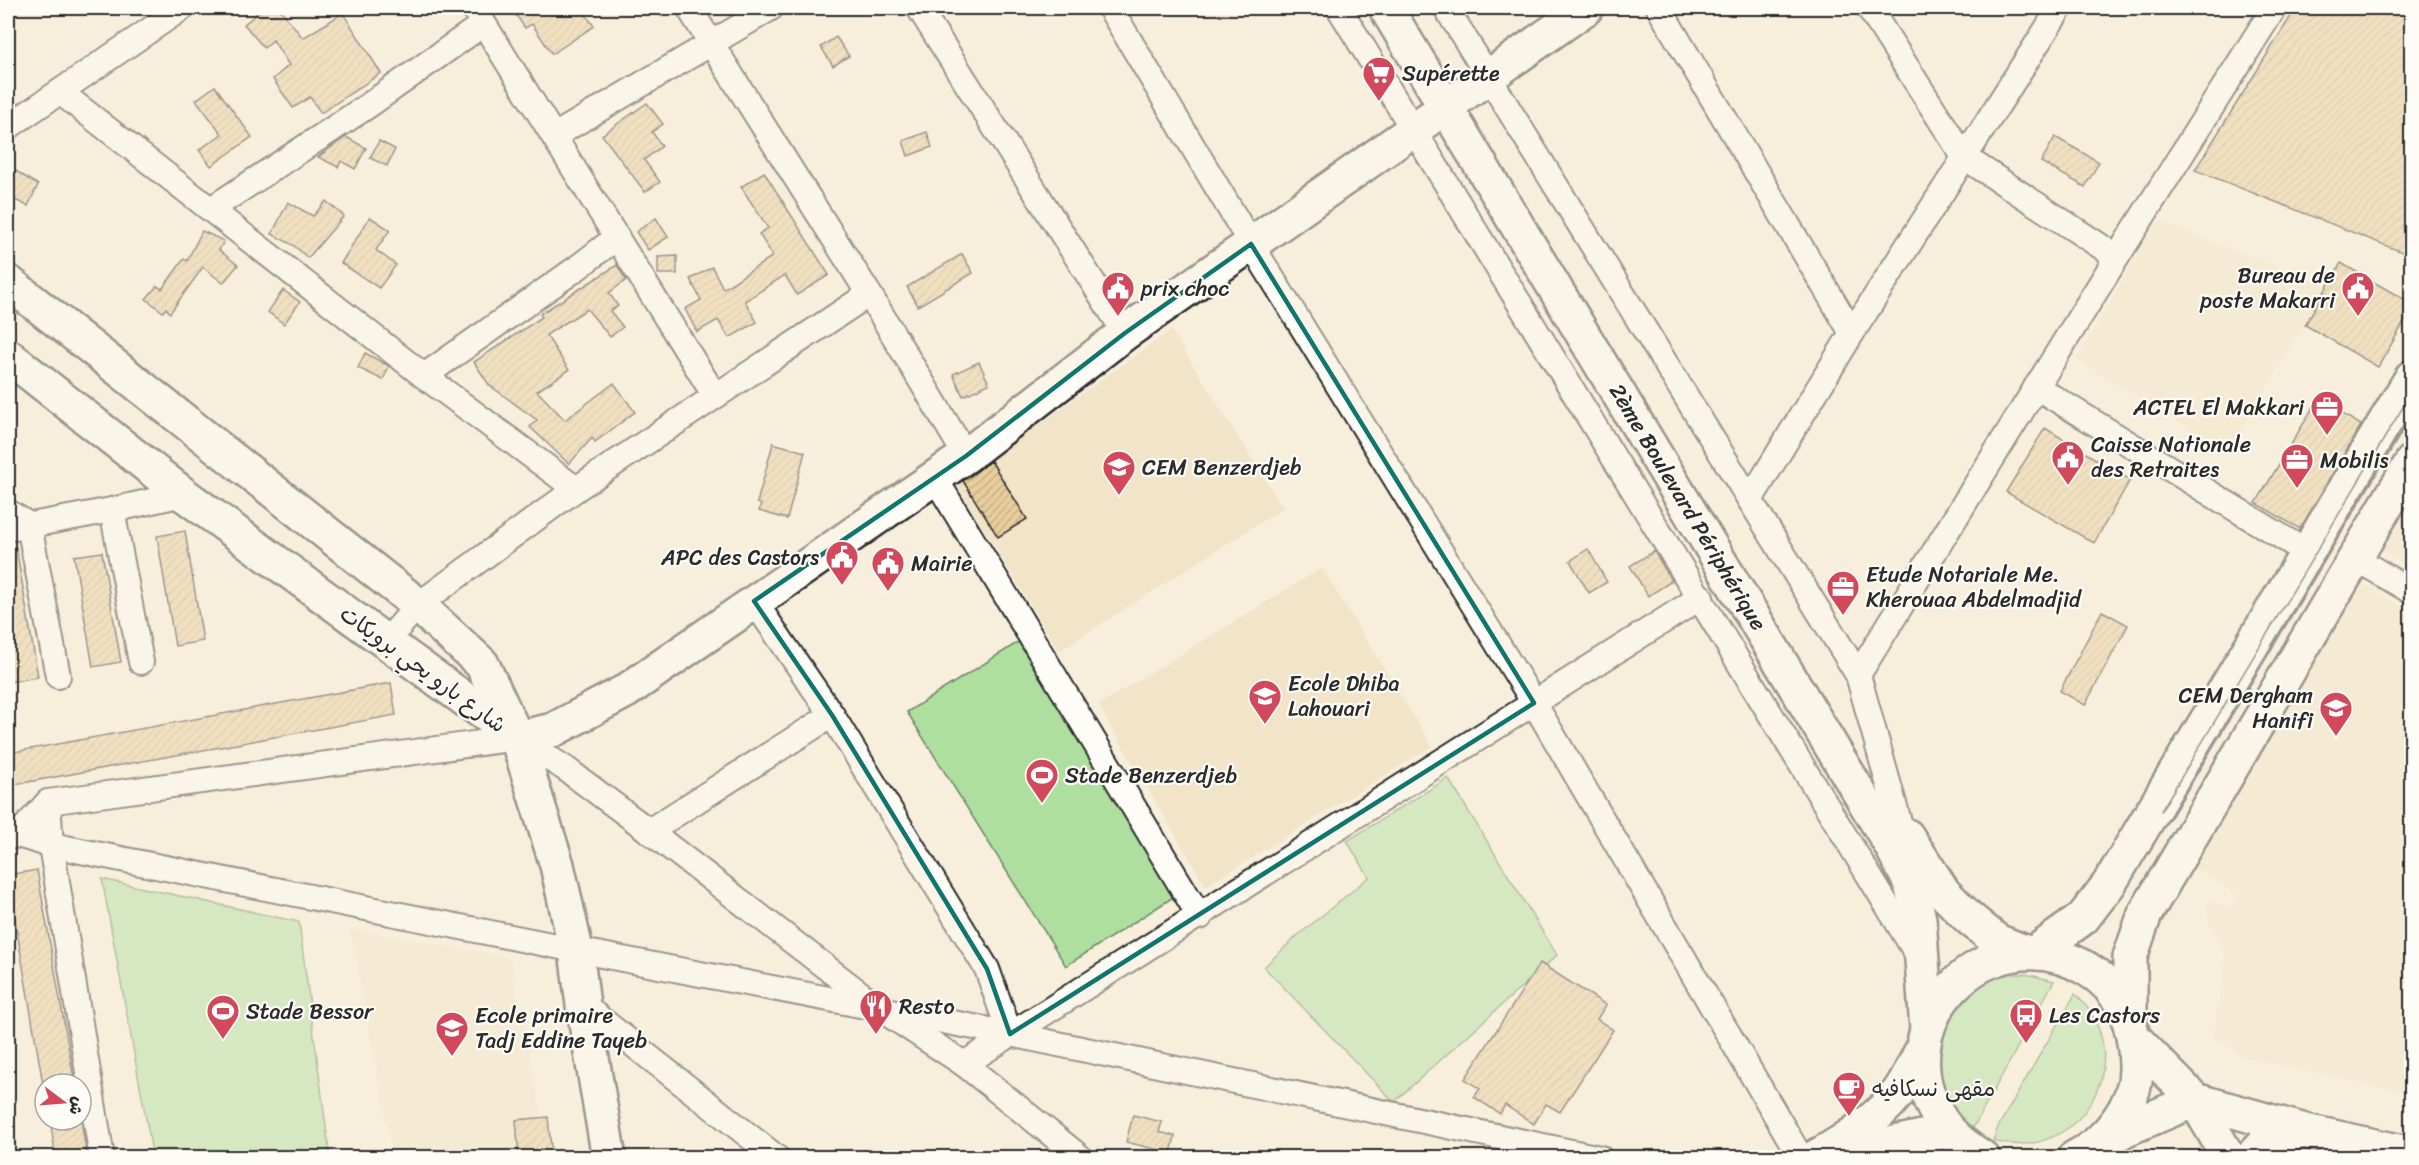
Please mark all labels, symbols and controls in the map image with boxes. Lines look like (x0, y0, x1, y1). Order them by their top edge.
place label: Supérette (1402, 54, 1500, 93)
supermarket icon: Supérette (1361, 55, 1397, 102)
place label: Bureau de poste Makarri (2199, 256, 2336, 320)
place label: prix choc (1140, 269, 1229, 308)
public building icon: prix choc (1100, 270, 1136, 317)
public building icon: Bureau de poste Makarri (2340, 270, 2376, 317)
street label: 2ème Boulevard Périphérique (1598, 376, 1778, 638)
place label: ACTEL El Makkari (2132, 388, 2305, 427)
office icon: ACTEL El Makkari (2309, 389, 2345, 436)
place label: Caisse Nationale des Retraites (2091, 425, 2251, 489)
public building icon: Caisse Nationale des Retraites (2050, 439, 2086, 486)
place label: Mobilis (2320, 441, 2389, 480)
office icon: Mobilis (2279, 442, 2315, 489)
place label: CEM Benzerdjeb (1142, 448, 1302, 487)
school or university icon: CEM Benzerdjeb (1101, 449, 1137, 496)
place label: APC des Castors (660, 538, 819, 577)
public building icon: APC des Castors (824, 539, 860, 586)
place label: Mairie (911, 544, 972, 583)
public building icon: Mairie (870, 545, 906, 592)
place label: Etude Notariale Me. Kherouaa Abdelmadjid (1866, 555, 2082, 619)
office icon: Etude Notariale Me. Kherouaa Abdelmadjid (1825, 569, 1861, 616)
street label: شارع بارو يحي برويكات (331, 595, 515, 743)
place label: Ecole Dhiba Lahouari (1288, 664, 1400, 728)
place label: CEM Dergham Hanifi (2178, 676, 2314, 740)
school or university icon: Ecole Dhiba Lahouari (1247, 678, 1283, 725)
school or university icon: CEM Dergham Hanifi (2318, 690, 2354, 737)
place label: Stade Benzerdjeb (1065, 756, 1238, 795)
sports icon: Stade Benzerdjeb (1024, 757, 1060, 804)
place label: Resto (899, 987, 955, 1026)
restaurant icon: Resto (858, 988, 894, 1035)
place label: Stade Bessor (246, 992, 375, 1031)
sports icon: Stade Bessor (205, 993, 241, 1040)
place label: Ecole primaire Tadj Eddine Tayeb (475, 996, 647, 1060)
place label: Les Castors (2049, 996, 2161, 1035)
bus stop icon: Les Castors (2008, 997, 2044, 1044)
school or university icon: Ecole primaire Tadj Eddine Tayeb (434, 1010, 470, 1057)
place label: مقهى نسكافيه (1872, 1069, 1995, 1108)
cafe icon: مقهى نسكافيه (1831, 1070, 1867, 1117)
north arrow (33, 1072, 93, 1132)
text: ش (61, 1094, 93, 1118)

